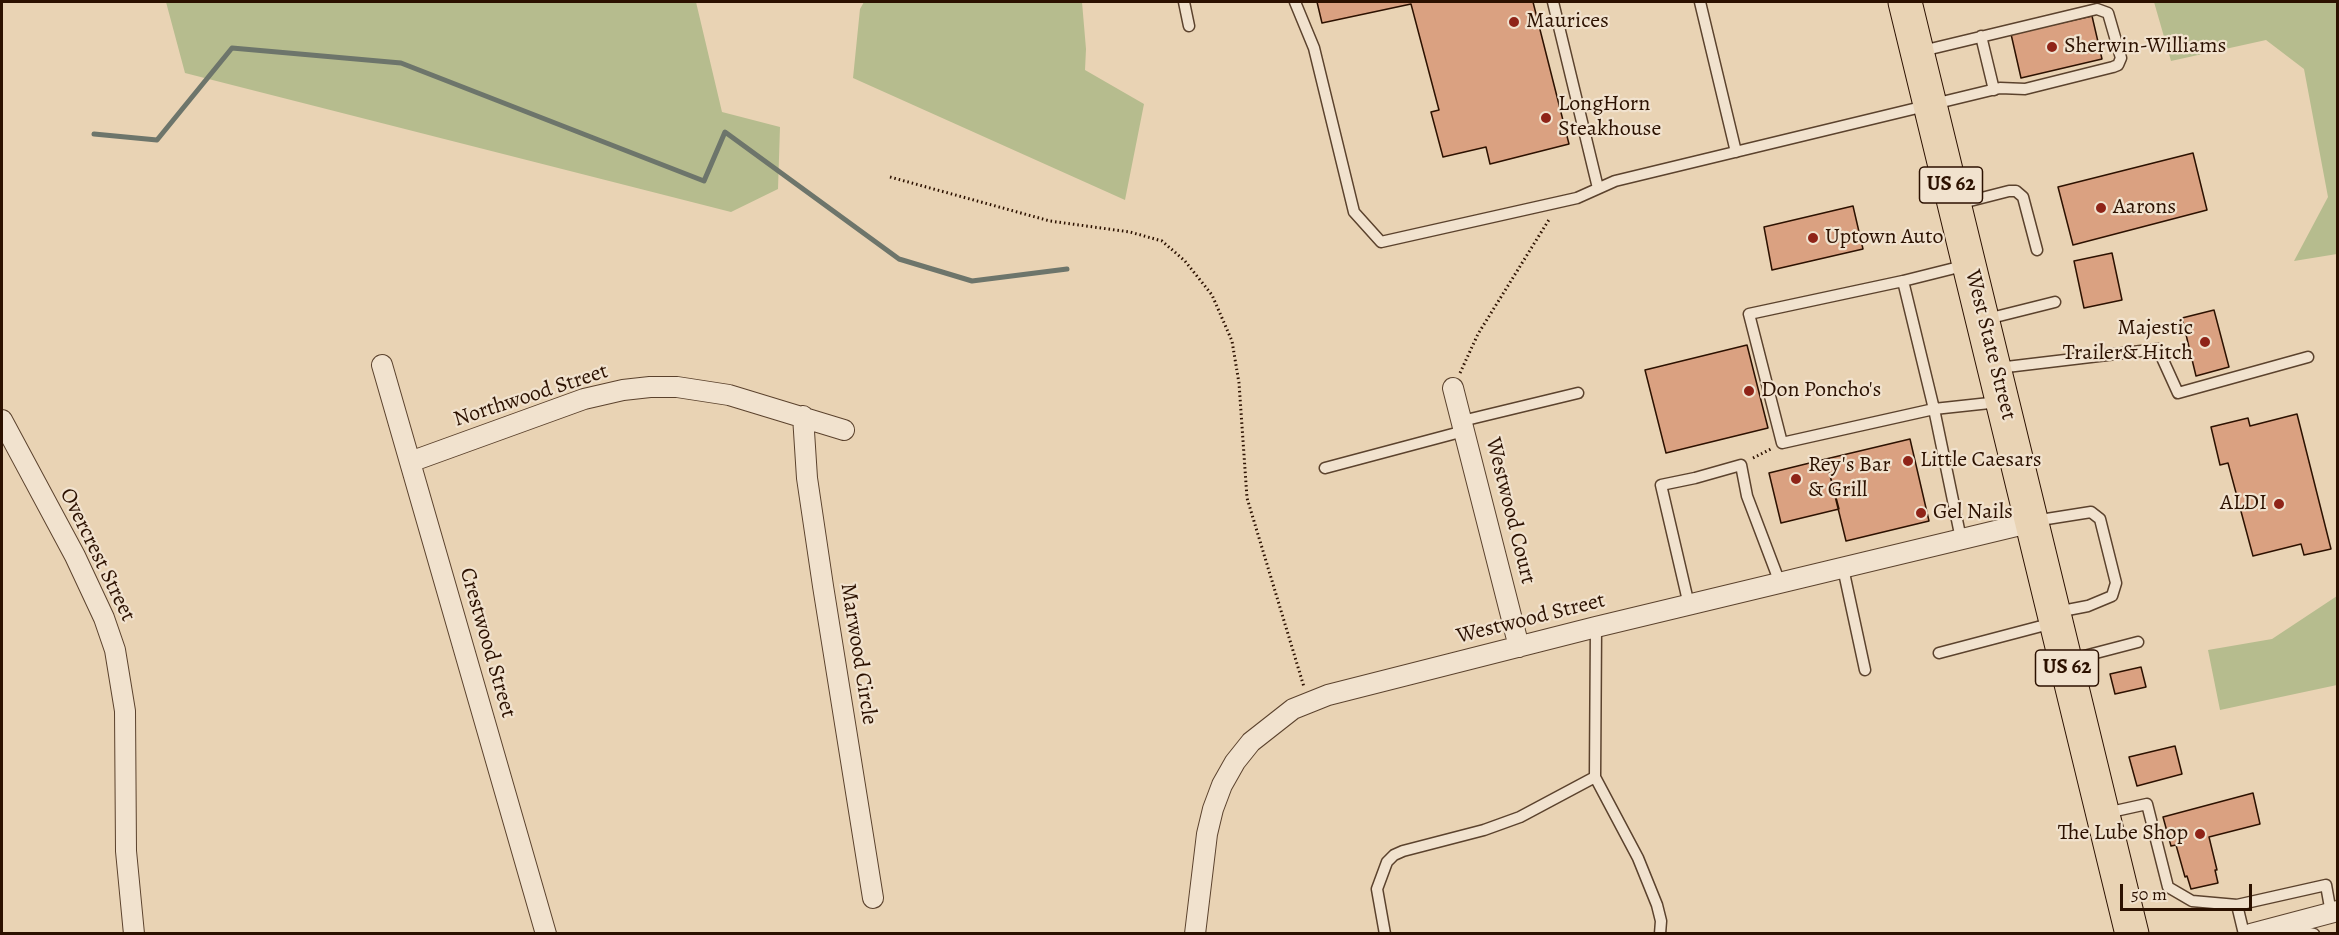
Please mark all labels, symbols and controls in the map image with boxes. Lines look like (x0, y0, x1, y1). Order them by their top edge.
place label: Maurices (1526, 9, 1609, 35)
marker: Maurices (1507, 15, 1521, 29)
place label: Sherwin-Williams (2064, 34, 2226, 60)
marker: Sherwin-Williams (2045, 40, 2059, 54)
place label: LongHorn Steakhouse (1558, 92, 1661, 144)
marker: LongHorn Steakhouse (1539, 111, 1553, 125)
road number: US 62 (1920, 167, 1982, 203)
place label: Aarons (2113, 195, 2176, 221)
marker: Aarons (2094, 201, 2108, 215)
place label: Uptown Auto (1825, 225, 1943, 251)
marker: Uptown Auto (1806, 231, 1820, 245)
street label: West State Street (1959, 267, 2021, 423)
place label: Majestic Trailer& Hitch (2063, 316, 2193, 368)
marker: Majestic Trailer& Hitch (2198, 335, 2212, 349)
street label: Northwood Street (451, 359, 611, 433)
place label: Don Poncho's (1761, 378, 1881, 404)
marker: Don Poncho's (1742, 384, 1756, 398)
street label: Westwood Court (1479, 435, 1541, 587)
place label: Little Caesars (1920, 448, 2042, 474)
place label: Rey's Bar & Grill (1808, 453, 1891, 505)
marker: Little Caesars (1901, 454, 1915, 468)
marker: Rey's Bar & Grill (1789, 472, 1803, 486)
street label: Overcrest Street (53, 484, 141, 626)
place label: ALDI (2220, 491, 2267, 517)
marker: ALDI (2272, 497, 2286, 511)
place label: Gel Nails (1933, 500, 2013, 526)
marker: Gel Nails (1914, 506, 1928, 520)
street label: Crestwood Street (453, 565, 521, 721)
street label: Marwood Circle (834, 581, 882, 727)
street label: Westwood Street (1454, 588, 1608, 650)
road number: US 62 (2036, 650, 2098, 686)
place label: The Lube Shop (2058, 821, 2188, 847)
marker: The Lube Shop (2193, 827, 2207, 841)
scale bar (2123, 872, 2255, 910)
text: 50 m (2131, 882, 2167, 906)

